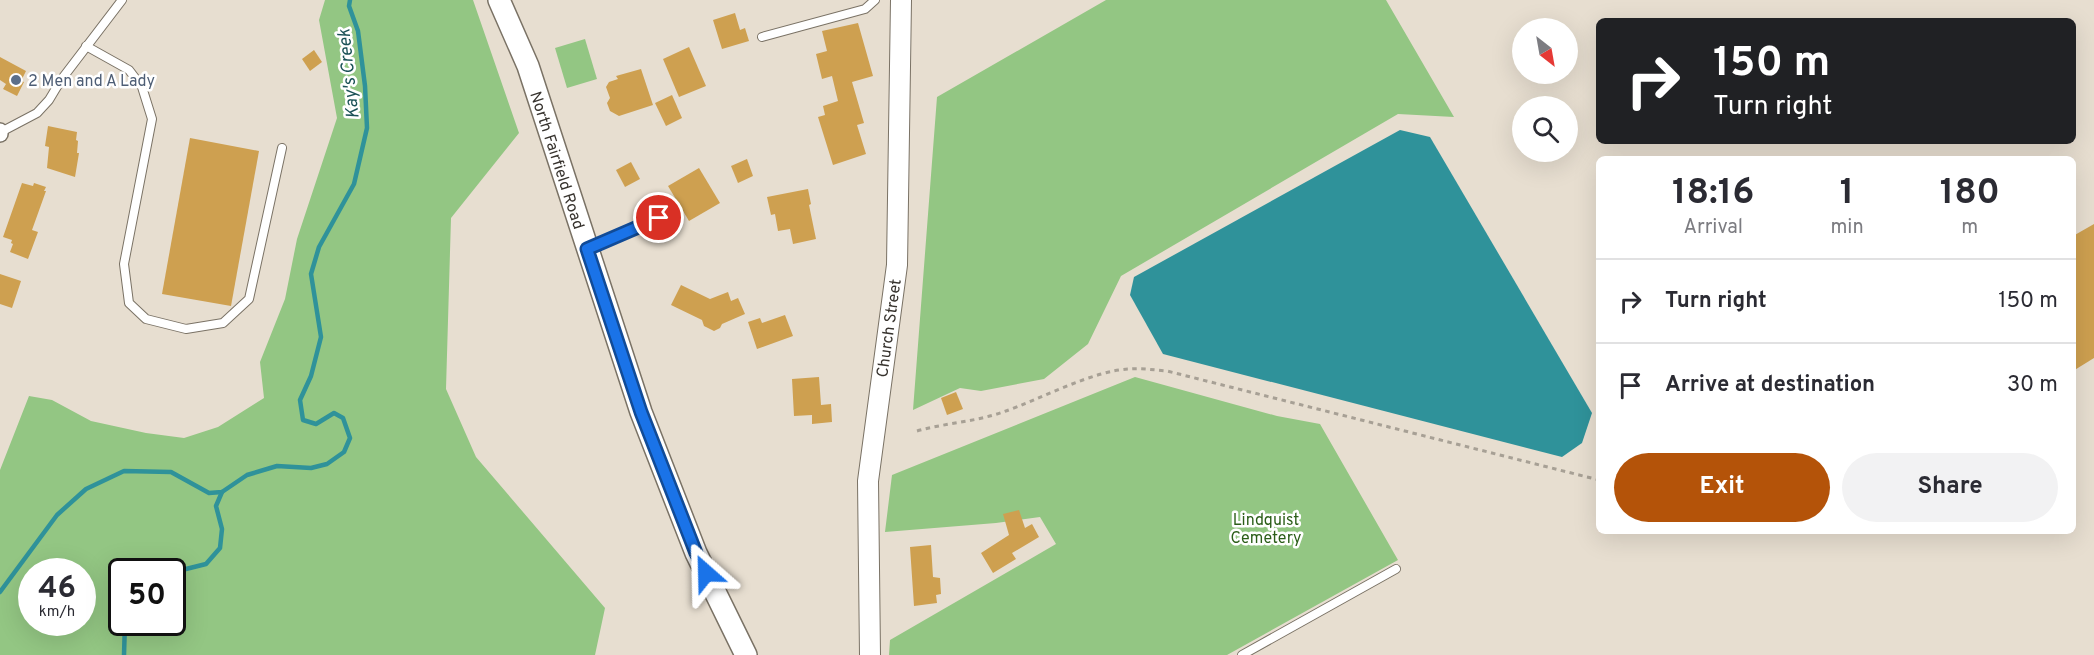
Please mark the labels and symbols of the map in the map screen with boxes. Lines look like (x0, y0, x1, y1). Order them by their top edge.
north arrow (1512, 18, 1578, 84)
water label: Kay's Creek (333, 27, 366, 120)
place label: 2 Men and A Lady (28, 72, 155, 92)
marker: 2 Men and A Lady (9, 73, 23, 87)
street label: North Fairfield Road (524, 89, 588, 232)
pin (633, 192, 684, 243)
street label: Church Street (873, 278, 907, 379)
park label: Lindquist Cemetery (1231, 511, 1301, 549)
position arrow (674, 541, 738, 605)
speed limit sign: 50 (108, 558, 186, 636)

